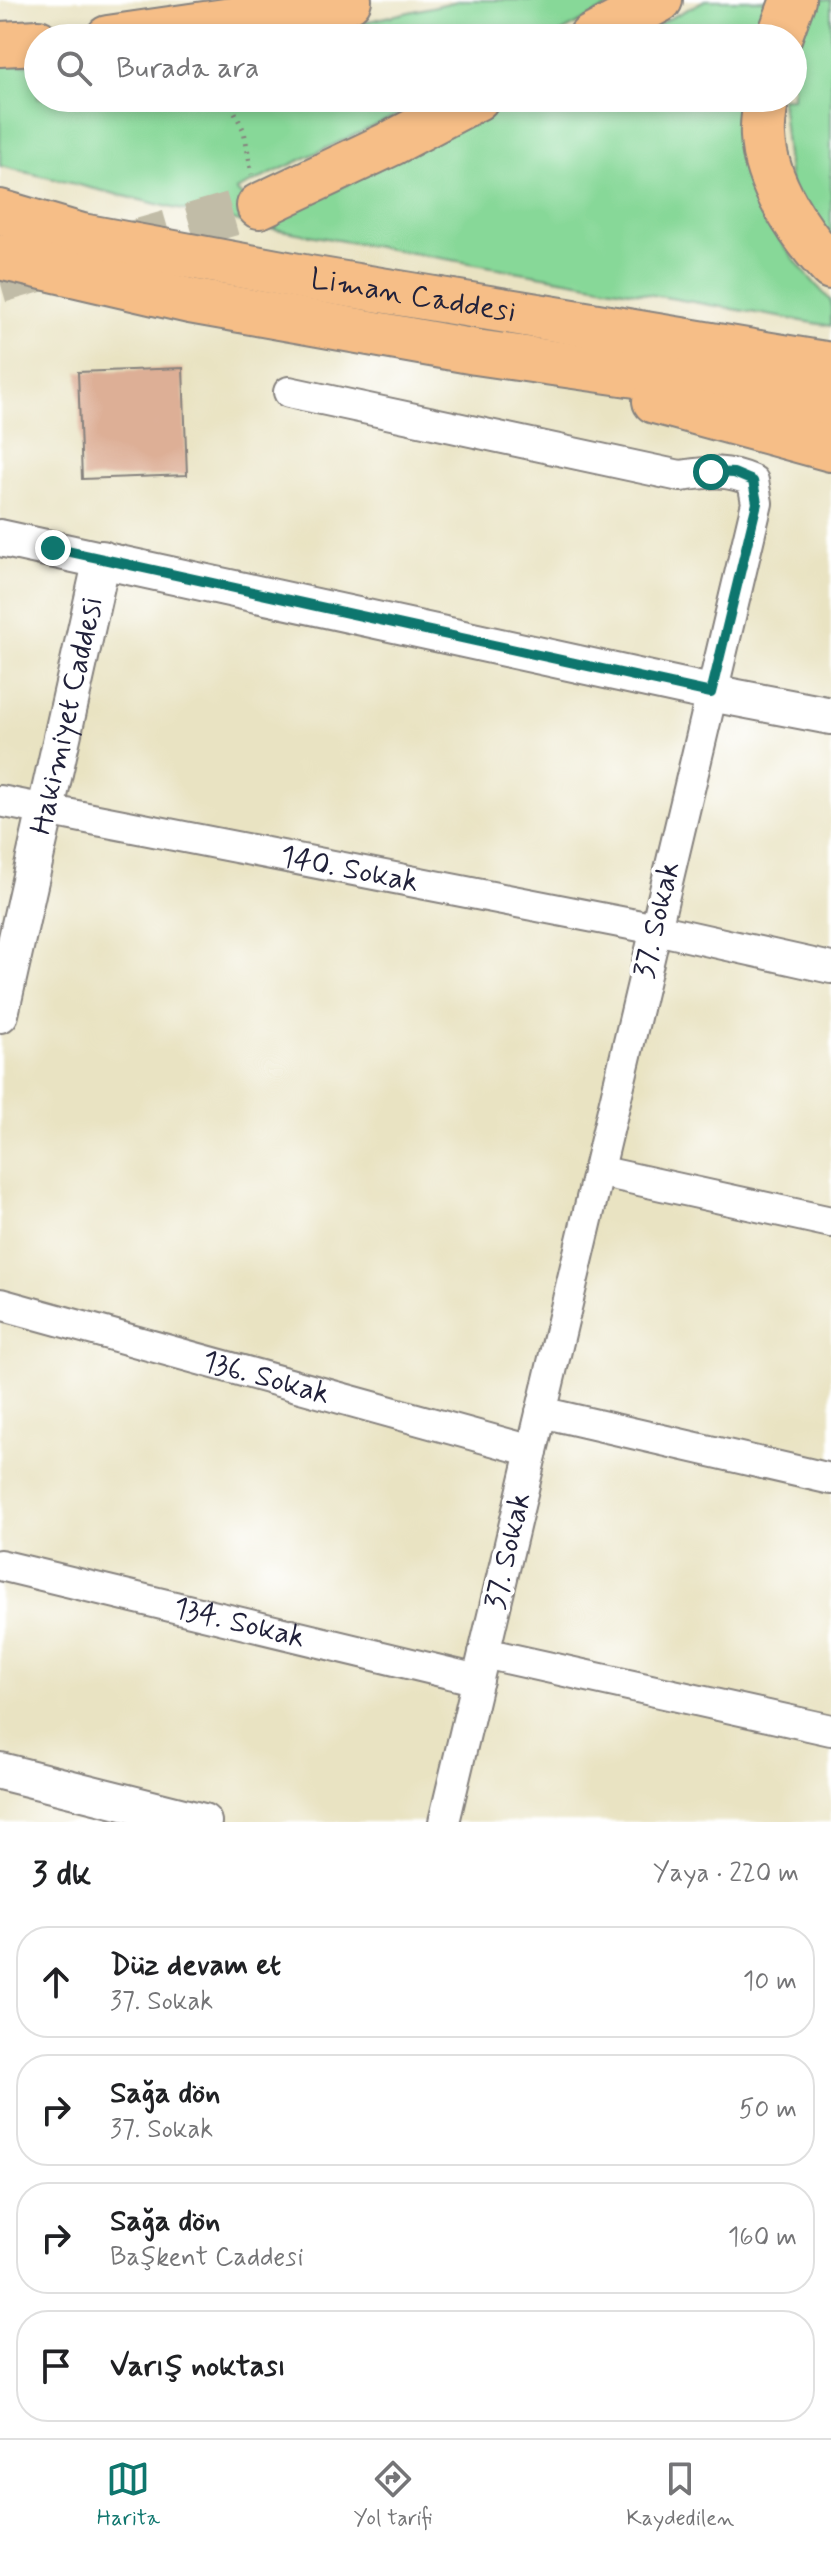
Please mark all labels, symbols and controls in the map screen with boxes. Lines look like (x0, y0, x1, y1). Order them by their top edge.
search box (24, 24, 807, 112)
icon: search (52, 46, 96, 90)
text: Burada ara (116, 49, 259, 88)
street label: Liman Caddesi (308, 259, 519, 332)
route start (693, 454, 729, 490)
route end (35, 530, 71, 566)
street label: Hakimiyet Caddesi (21, 593, 113, 838)
street label: 140. Sokak (277, 837, 422, 902)
street label: 37. Sokak (625, 858, 689, 982)
street label: 136. Sokak (198, 1341, 334, 1414)
street label: 37. Sokak (476, 1489, 540, 1613)
street label: 134. Sokak (169, 1588, 309, 1657)
text: 3 dk (32, 1852, 91, 1897)
text: Yaya · 220 m (653, 1857, 799, 1891)
text: Düz devam et (110, 1946, 281, 1985)
icon: ahead (34, 1960, 78, 2004)
text: 10 m (743, 1965, 797, 1999)
text: 37. Sokak (110, 1985, 213, 2019)
text: Sağa dön (110, 2074, 220, 2113)
icon: right (34, 2088, 78, 2132)
text: 50 m (739, 2093, 797, 2127)
text: 37. Sokak (110, 2113, 213, 2147)
text: Sağa dön (110, 2202, 220, 2241)
icon: right (34, 2216, 78, 2260)
text: 160 m (728, 2221, 797, 2255)
text: Başkent Caddesi (110, 2241, 303, 2275)
icon: arrive (34, 2344, 78, 2388)
text: Varış noktası (110, 2347, 286, 2386)
tab: Harita (97, 2457, 160, 2533)
tab: Yol tarifi (354, 2457, 432, 2533)
tab: Kaydedilen (626, 2457, 734, 2533)

